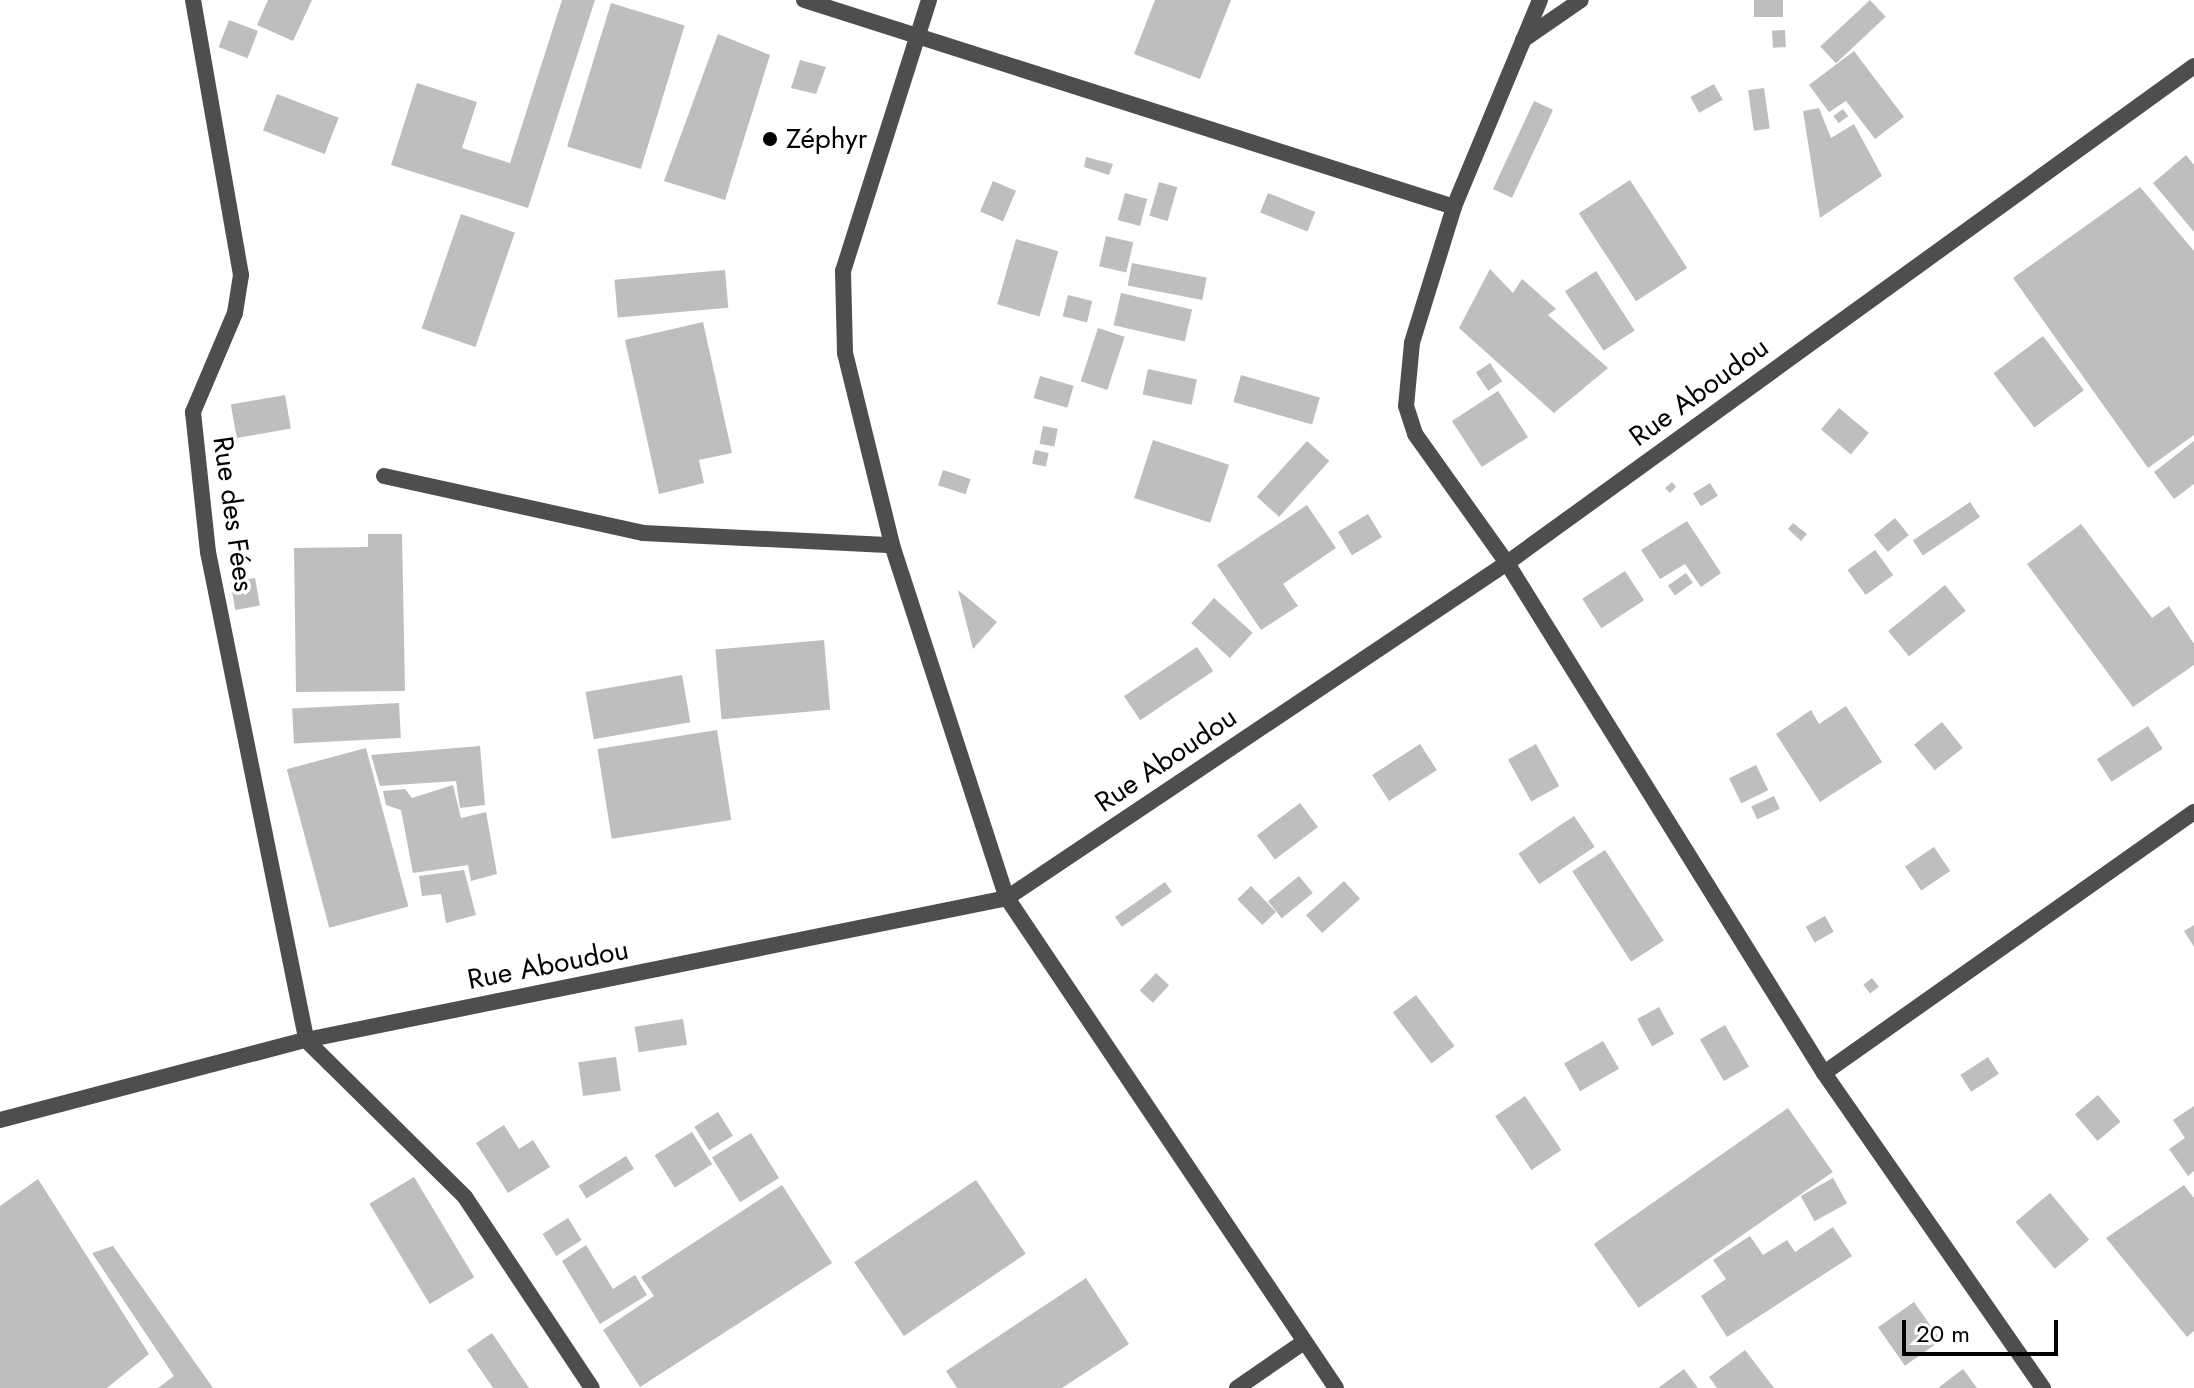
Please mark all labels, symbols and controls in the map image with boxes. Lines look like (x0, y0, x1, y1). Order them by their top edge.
place label: Zéphyr (786, 122, 867, 156)
marker: Zéphyr (761, 130, 779, 148)
street label: Rue Aboudou (1623, 330, 1775, 454)
street label: Rue des Fées (205, 434, 261, 594)
street label: Rue Aboudou (1089, 700, 1243, 820)
street label: Rue Aboudou (465, 933, 631, 997)
scale bar (1906, 1304, 2062, 1354)
text: 20 m (1916, 1316, 1970, 1351)

